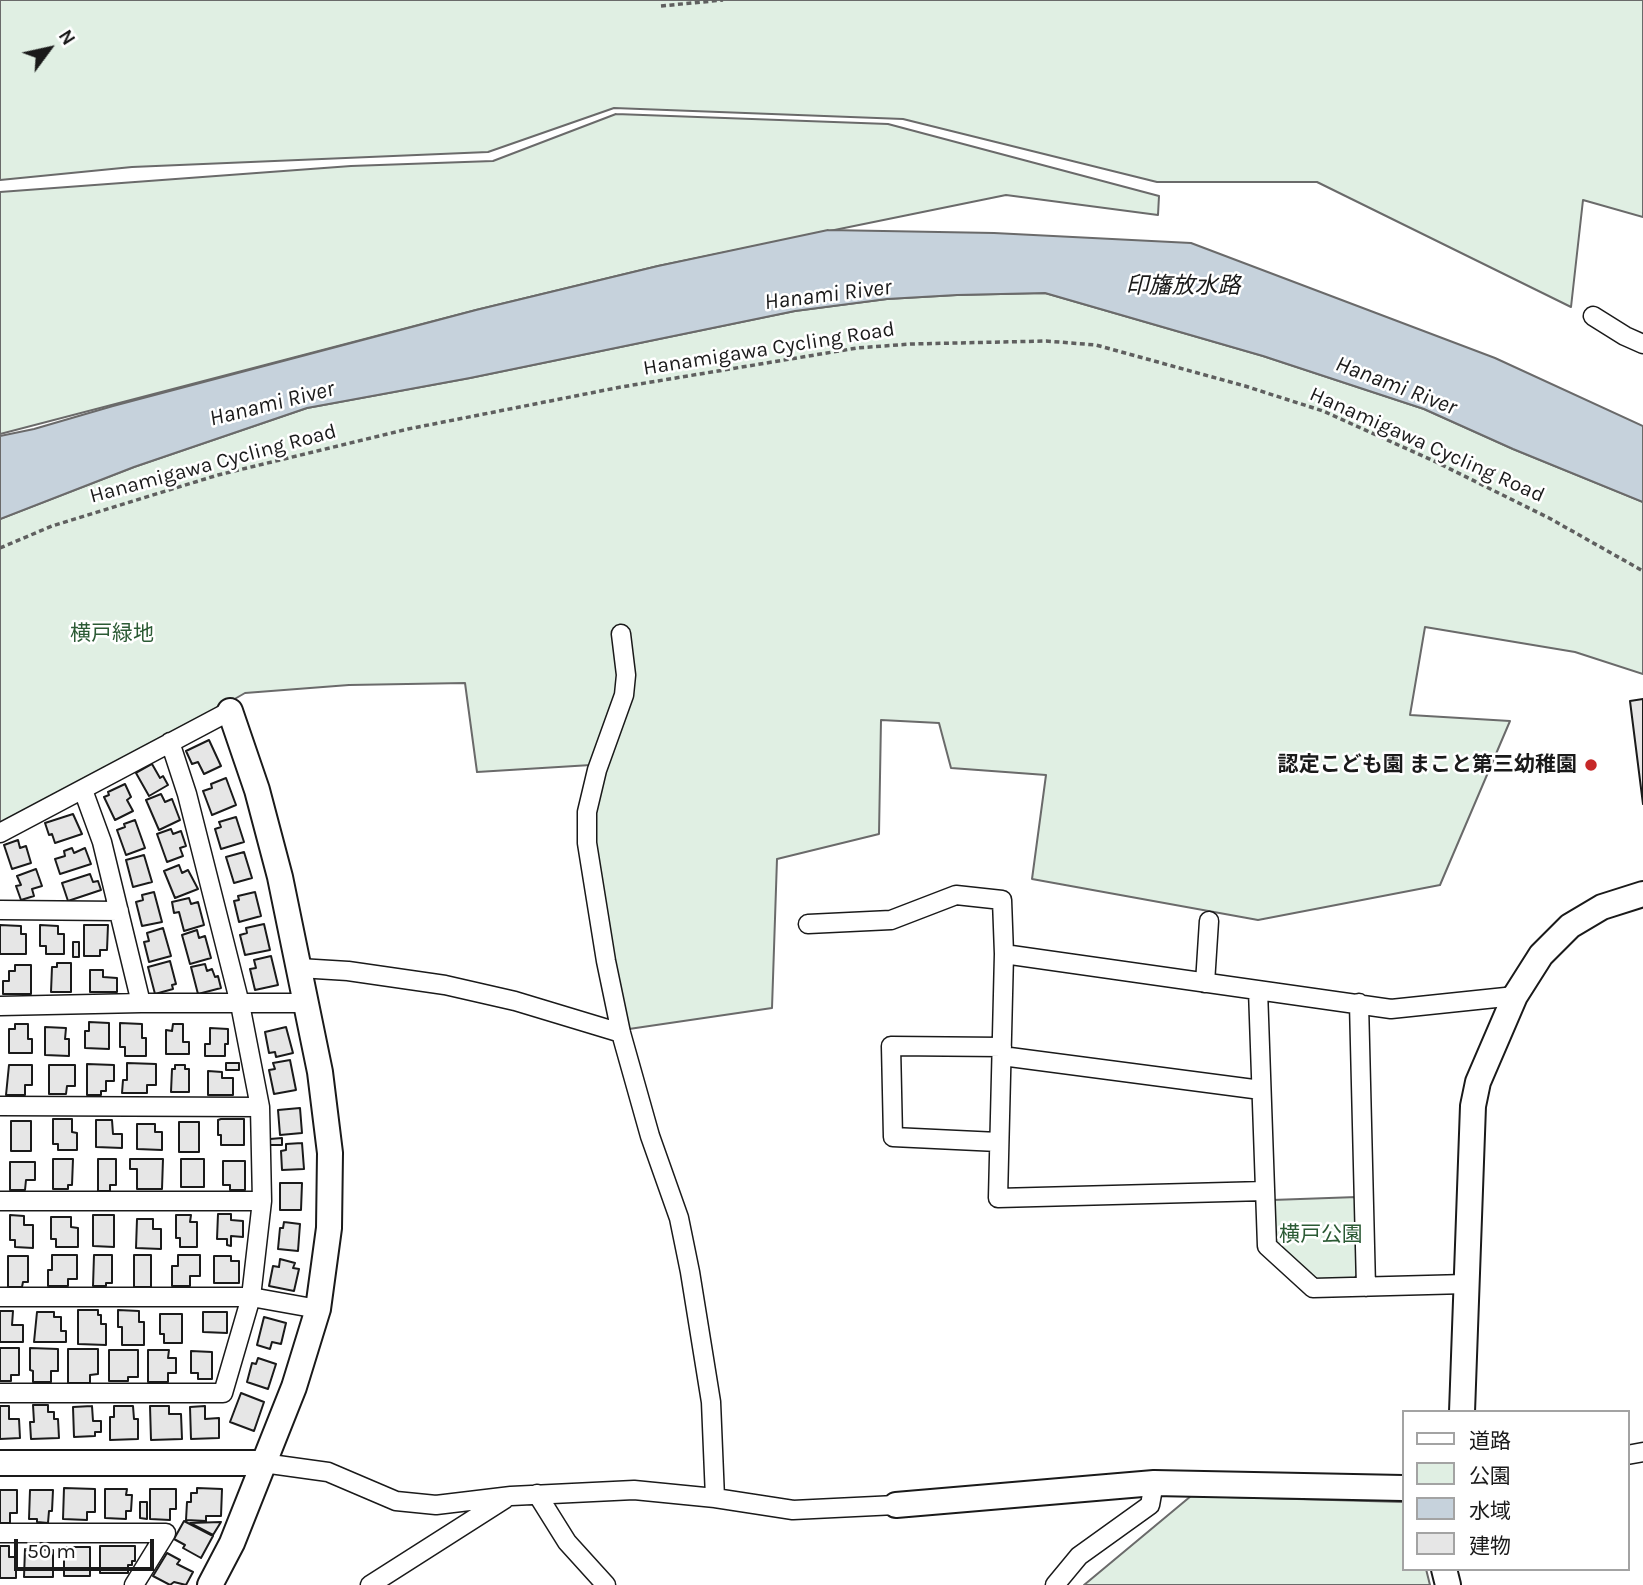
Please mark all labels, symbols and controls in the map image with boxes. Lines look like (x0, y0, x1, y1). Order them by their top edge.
north arrow (14, 14, 84, 84)
text: N (54, 26, 80, 49)
water label: 印旛放水路 (1126, 272, 1240, 300)
water label: Hanami River (763, 274, 893, 316)
street label: Hanamigawa Cycling Road (641, 317, 897, 381)
water label: Hanami River (1331, 350, 1461, 422)
water label: Hanami River (207, 375, 337, 433)
street label: Hanamigawa Cycling Road (1306, 382, 1548, 508)
street label: Hanamigawa Cycling Road (87, 419, 339, 509)
park label: 横戸緑地 (70, 621, 154, 647)
place label: 認定こども園 まこと第三幼稚園 (1278, 752, 1577, 778)
marker: 認定こども園 まこと第三幼稚園 (1583, 757, 1599, 773)
park label: 横戸公園 (1279, 1222, 1363, 1248)
legend (1402, 1410, 1629, 1571)
text: 道路 (1469, 1429, 1511, 1453)
text: 公園 (1469, 1464, 1511, 1488)
text: 水域 (1469, 1499, 1511, 1523)
scale bar (18, 1526, 158, 1570)
text: 建物 (1469, 1534, 1511, 1558)
text: 50 m (27, 1539, 76, 1563)

